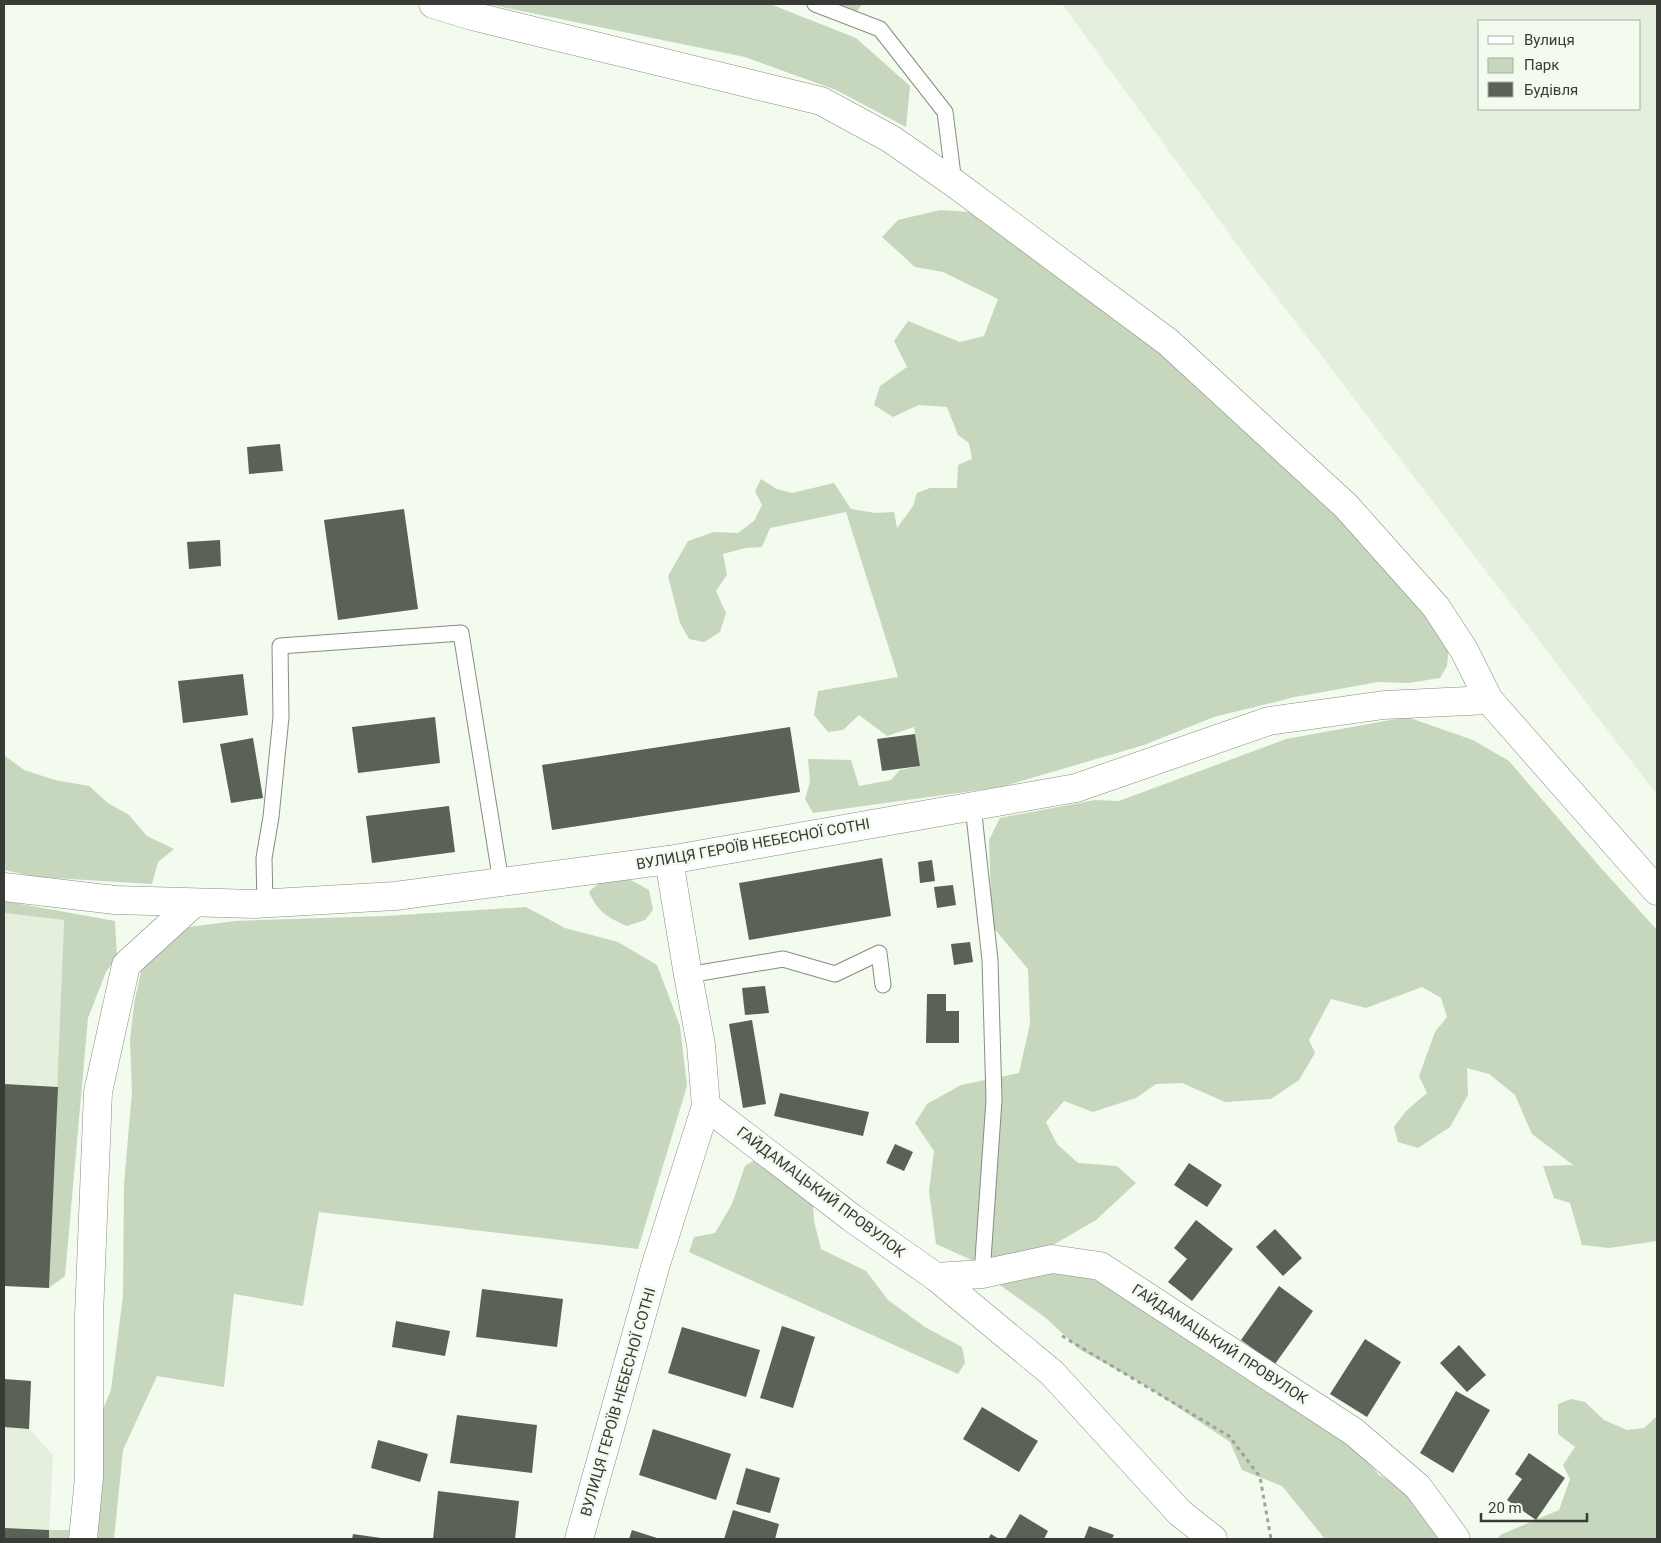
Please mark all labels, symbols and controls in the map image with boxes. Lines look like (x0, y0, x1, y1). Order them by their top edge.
legend (1478, 20, 1641, 110)
text: Вулиця (1524, 31, 1575, 49)
text: Парк (1524, 56, 1559, 74)
text: Будівля (1524, 81, 1578, 99)
street label: ВУЛИЦЯ ГЕРОЇВ НЕБЕСНОЇ СОТНІ (635, 815, 871, 873)
street label: ГАЙДАМАЦЬКИЙ ПРОВУЛОК (733, 1123, 909, 1261)
street label: ГАЙДАМАЦЬКИЙ ПРОВУЛОК (1129, 1280, 1312, 1408)
street label: ВУЛИЦЯ ГЕРОЇВ НЕБЕСНОЇ СОТНІ (577, 1286, 659, 1518)
scale bar (1481, 1490, 1587, 1522)
text: 20 m (1488, 1499, 1522, 1517)

